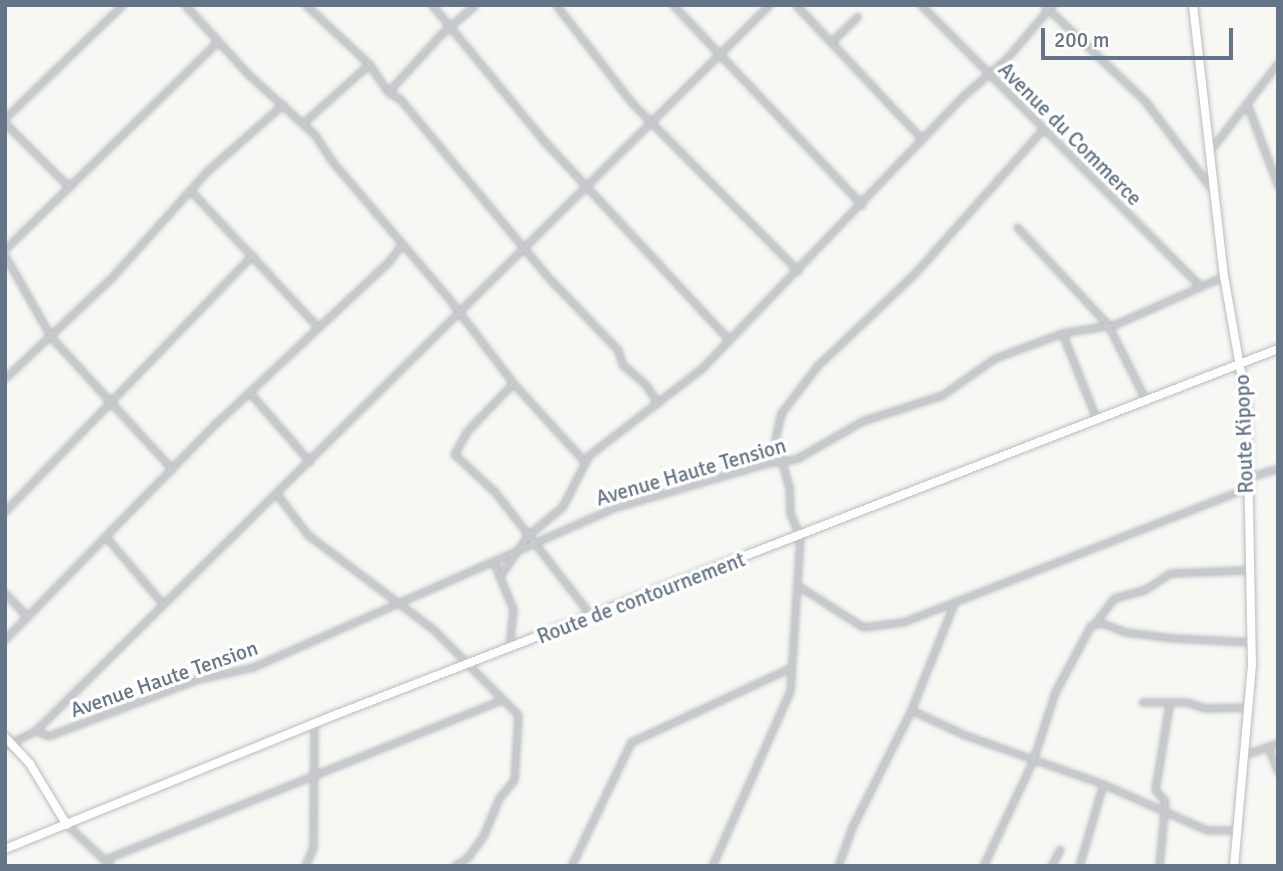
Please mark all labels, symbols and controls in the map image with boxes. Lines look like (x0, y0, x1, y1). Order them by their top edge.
scale bar (1045, 14, 1238, 58)
text: 200 m (1054, 27, 1109, 53)
street label: Avenue du Commerce (993, 57, 1147, 211)
street label: Route Kipopo (1229, 374, 1259, 494)
street label: Avenue Haute Tension (593, 433, 789, 511)
street label: Route de contournement (533, 547, 749, 649)
street label: Avenue Haute Tension (67, 635, 261, 723)

